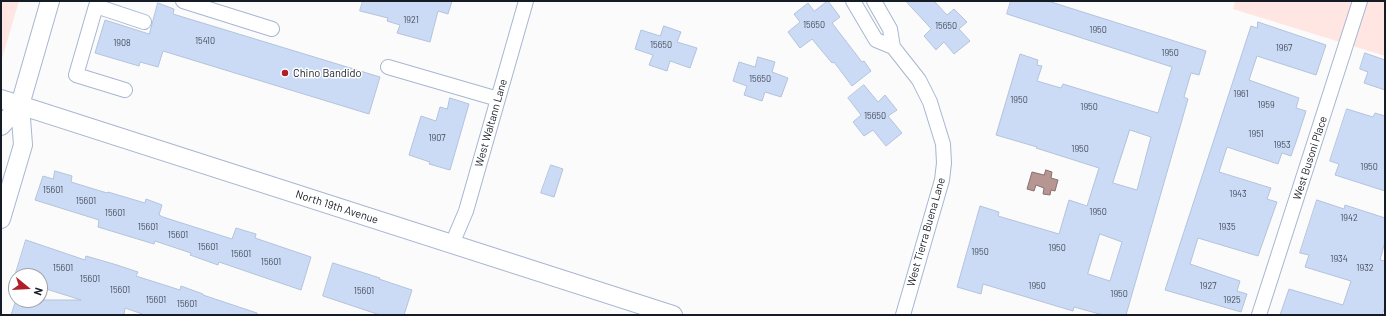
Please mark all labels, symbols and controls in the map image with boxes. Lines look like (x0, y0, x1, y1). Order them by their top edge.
house number: 1921 (403, 15, 419, 25)
house number: 15650 (803, 20, 825, 30)
house number: 15650 (935, 21, 957, 31)
house number: 1950 (1089, 25, 1107, 35)
house number: 15410 (195, 36, 215, 46)
house number: 1908 (113, 38, 131, 48)
house number: 15650 (650, 40, 672, 50)
house number: 1967 (1276, 43, 1292, 53)
house number: 1950 (1161, 48, 1179, 58)
place label: Chino Bandido (293, 66, 362, 80)
marker: Chino Bandido (280, 68, 290, 78)
house number: 15650 (749, 74, 771, 84)
street label: West Waltann Lane (472, 77, 510, 169)
house number: 1961 (1233, 89, 1249, 99)
house number: 1950 (1010, 95, 1028, 105)
house number: 1959 (1257, 100, 1275, 110)
house number: 1950 (1080, 102, 1098, 112)
house number: 15650 (864, 111, 886, 121)
street label: West Busoni Place (1290, 114, 1330, 202)
house number: 1951 (1248, 129, 1264, 139)
house number: 1907 (428, 133, 446, 143)
house number: 1953 (1273, 140, 1291, 150)
house number: 1950 (1071, 144, 1089, 154)
house number: 1950 (1360, 162, 1378, 172)
street label: West Tierra Buena Lane (904, 176, 948, 288)
house number: 15601 (43, 185, 63, 195)
street label: North 19th Avenue (294, 187, 380, 227)
house number: 1943 (1229, 189, 1247, 199)
house number: 15601 (76, 196, 96, 206)
house number: 1950 (1089, 207, 1107, 217)
house number: 15601 (105, 208, 125, 218)
house number: 1942 (1340, 213, 1358, 223)
house number: 15601 (138, 222, 158, 232)
house number: 1935 (1218, 222, 1236, 232)
house number: 15601 (168, 230, 188, 240)
house number: 15601 (198, 242, 218, 252)
house number: 1950 (1048, 243, 1066, 253)
house number: 1950 (971, 247, 989, 257)
house number: 15601 (231, 249, 251, 259)
house number: 1934 (1330, 254, 1348, 264)
house number: 15601 (261, 257, 281, 267)
house number: 15601 (53, 263, 73, 273)
house number: 1932 (1356, 263, 1374, 273)
north arrow (8, 268, 48, 308)
house number: 15601 (80, 274, 100, 284)
house number: 1950 (1028, 281, 1046, 291)
house number: 1927 (1200, 281, 1216, 291)
house number: 15601 (110, 285, 130, 295)
text: N (32, 286, 46, 297)
house number: 15601 (354, 286, 374, 296)
house number: 1950 (1110, 289, 1128, 299)
house number: 15601 (146, 295, 166, 305)
house number: 1925 (1223, 295, 1241, 305)
house number: 15601 (177, 299, 197, 309)

